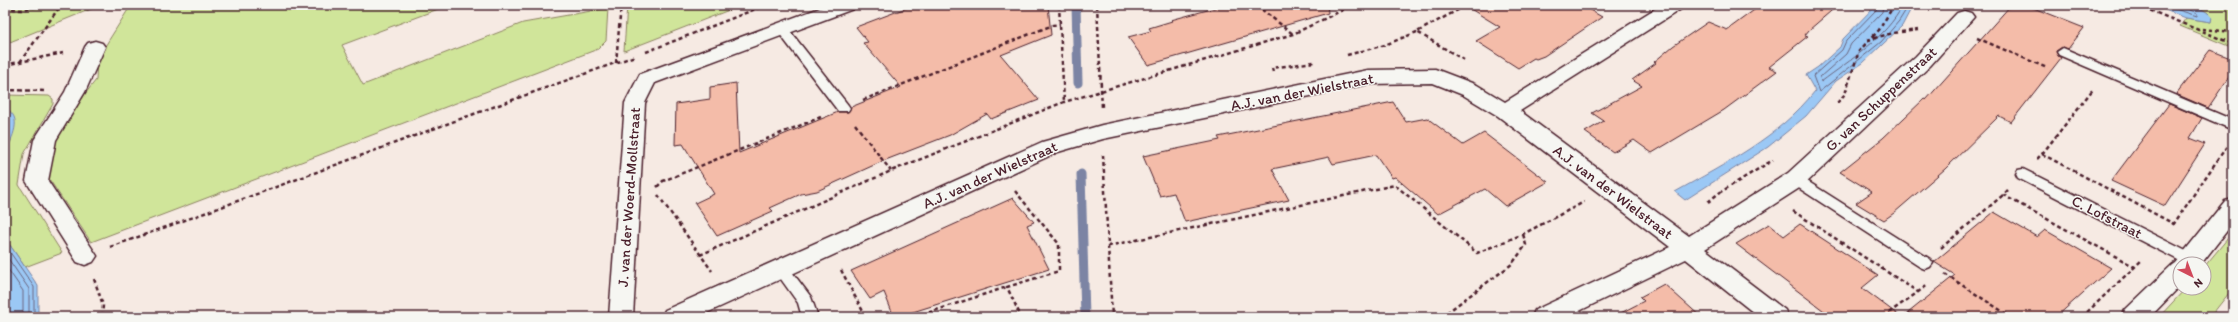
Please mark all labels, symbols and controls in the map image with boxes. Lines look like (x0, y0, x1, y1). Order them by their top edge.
street label: G. van Schuppenstraat (1822, 43, 1941, 155)
street label: A.J. van der Wielstraat (1229, 69, 1375, 115)
street label: J. van der Woerd-Mollstraat (614, 106, 644, 287)
street label: A.J. van der Wielstraat (920, 137, 1060, 213)
street label: A.J. van der Wielstraat (1550, 141, 1677, 243)
street label: C. Lofstraat (2069, 192, 2146, 243)
north arrow (2172, 256, 2212, 296)
text: N (2191, 276, 2205, 290)

